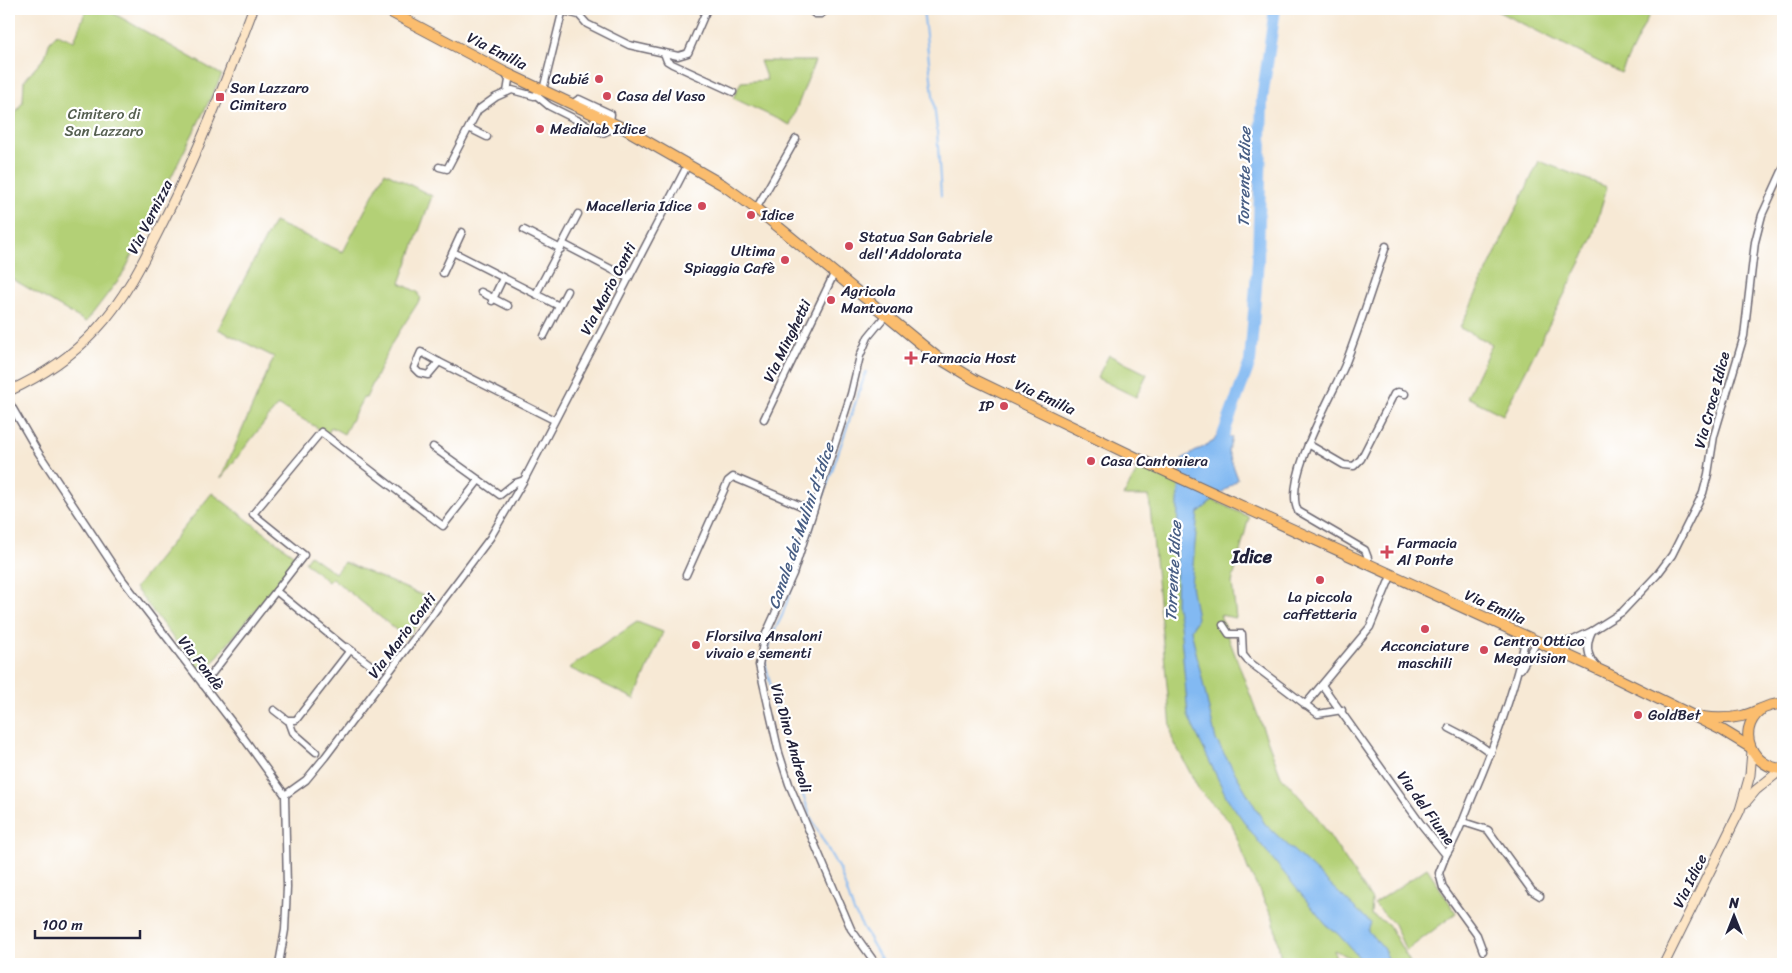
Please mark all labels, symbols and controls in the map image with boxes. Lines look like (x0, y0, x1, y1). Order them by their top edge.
street label: Via Emilia (462, 25, 532, 77)
place label: Cubié (552, 66, 589, 92)
marker: Cubié (593, 73, 605, 85)
place label: San Lazzaro Cimitero (230, 75, 309, 118)
place label: Casa del Vaso (617, 83, 706, 109)
marker: Casa del Vaso (601, 90, 613, 102)
marker: San Lazzaro Cimitero (214, 91, 226, 103)
park label: Cimitero di San Lazzaro (65, 101, 144, 144)
place label: Medialab Idice (550, 116, 646, 142)
marker: Medialab Idice (534, 123, 546, 135)
water label: Torrente Idice (1229, 125, 1259, 227)
street label: Via Vernizza (120, 175, 180, 259)
place label: Macelleria Idice (586, 193, 692, 219)
marker: Macelleria Idice (696, 200, 708, 212)
place label: Idice (760, 202, 794, 228)
marker: Idice (745, 209, 757, 221)
place label: Statua San Gabriele dell'Addolorata (859, 224, 993, 267)
street label: Via Mario Conti (573, 237, 644, 340)
place label: Ultima Spiaggia Cafè (684, 238, 775, 281)
marker: Statua San Gabriele dell'Addolorata (843, 240, 855, 252)
marker: Ultima Spiaggia Cafè (779, 254, 791, 266)
place label: Agricola Mantovana (840, 278, 914, 321)
street label: Via Minghetti (756, 294, 819, 387)
marker: Agricola Mantovana (825, 294, 837, 306)
place label: Farmacia Host (921, 345, 1017, 371)
street label: Via Croce Idice (1687, 349, 1737, 451)
marker: Farmacia Host (905, 352, 917, 364)
street label: Via Emilia (1010, 372, 1080, 423)
place label: IP (978, 393, 994, 419)
marker: IP (998, 400, 1010, 412)
water label: Canale dei Mulini d'Idice (759, 437, 844, 613)
place label: Casa Cantoniera (1101, 448, 1208, 474)
marker: Casa Cantoniera (1085, 455, 1097, 467)
water label: Torrente Idice (1156, 519, 1190, 622)
place label: Farmacia Al Ponte (1396, 530, 1458, 573)
district label: Idice (1231, 541, 1273, 573)
marker: Farmacia Al Ponte (1381, 546, 1393, 558)
marker: La piccola caffetteria (1314, 574, 1326, 586)
street label: Via Emilia (1460, 582, 1530, 632)
place label: La piccola caffetteria (1283, 584, 1357, 627)
street label: Via Mario Conti (361, 587, 443, 684)
place label: Florsilva Ansaloni vivaio e sementi (706, 623, 823, 666)
marker: Acconciature maschili (1419, 623, 1431, 635)
place label: Centro Ottico Megavision (1494, 628, 1585, 671)
street label: Via Fondè (171, 630, 231, 696)
place label: Acconciature maschili (1380, 633, 1469, 676)
marker: Florsilva Ansaloni vivaio e sementi (690, 639, 702, 651)
marker: Centro Ottico Megavision (1478, 644, 1490, 656)
street label: Via Dino Andreoli (763, 680, 819, 797)
place label: GoldBet (1648, 702, 1701, 728)
marker: GoldBet (1632, 709, 1644, 721)
street label: Via del Fiume (1390, 765, 1462, 851)
street label: Via Idice (1666, 849, 1714, 913)
north arrow (1710, 890, 1760, 940)
text: N (1728, 891, 1739, 916)
scale bar (35, 908, 140, 940)
text: 100 m (42, 912, 83, 938)

